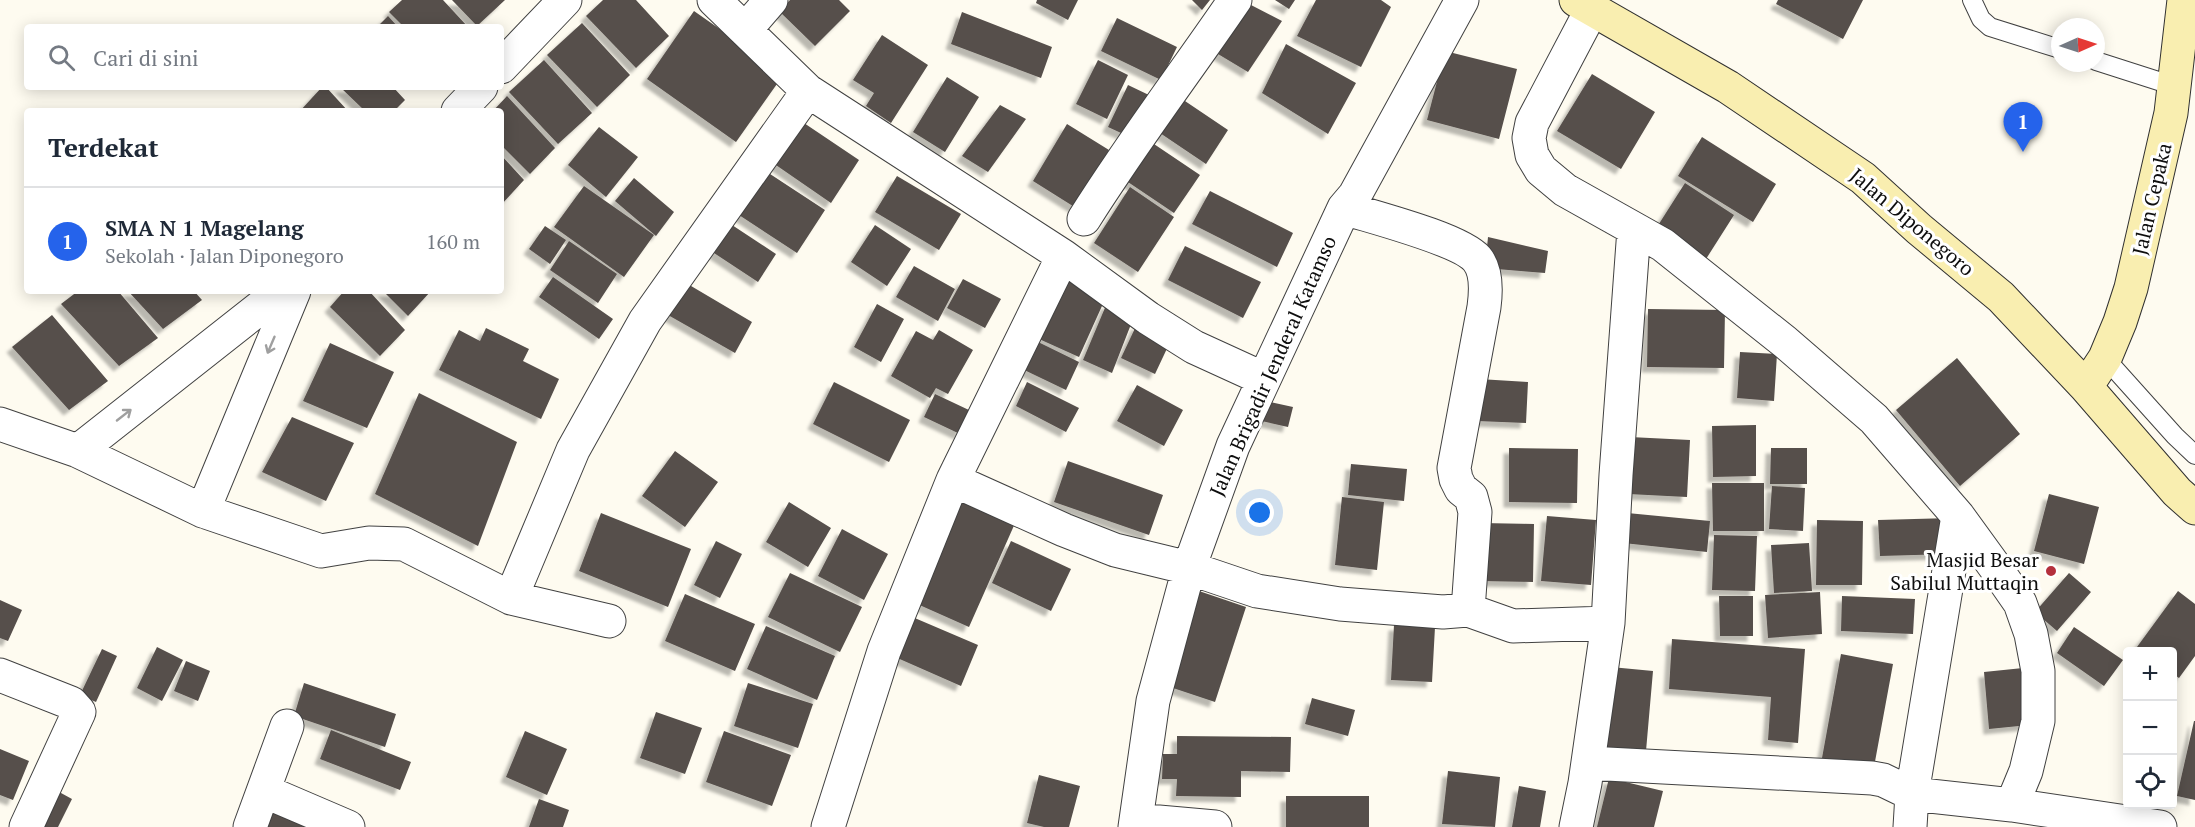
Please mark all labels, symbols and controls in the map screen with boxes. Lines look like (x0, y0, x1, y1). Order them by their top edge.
north arrow (2051, 18, 2105, 72)
search box (24, 24, 504, 90)
icon: search (45, 41, 78, 74)
text: Cari di sini (93, 43, 199, 72)
pin: 1 (2004, 102, 2042, 152)
text: Terdekat (48, 130, 159, 164)
street label: Jalan Cepaka (2126, 140, 2177, 258)
street label: Jalan Diponegoro (1844, 162, 1980, 282)
text: SMA N 1 Magelang (105, 213, 304, 242)
text: 1 (62, 228, 73, 255)
text: 160 m (426, 228, 480, 255)
street label: Jalan Brigadir Jenderal Katamso (1203, 231, 1342, 500)
text: Sekolah · Jalan Diponegoro (105, 242, 344, 269)
one-way arrow (265, 335, 276, 354)
one-way arrow (116, 409, 132, 422)
your location (1245, 498, 1274, 527)
place label: Masjid Besar Sabilul Muttaqin (1890, 546, 2039, 596)
marker: Masjid Besar Sabilul Muttaqin (2044, 564, 2058, 578)
map controls (2123, 647, 2177, 809)
button: + (2123, 647, 2177, 701)
button: − (2123, 701, 2177, 755)
button: locate (2123, 755, 2177, 809)

